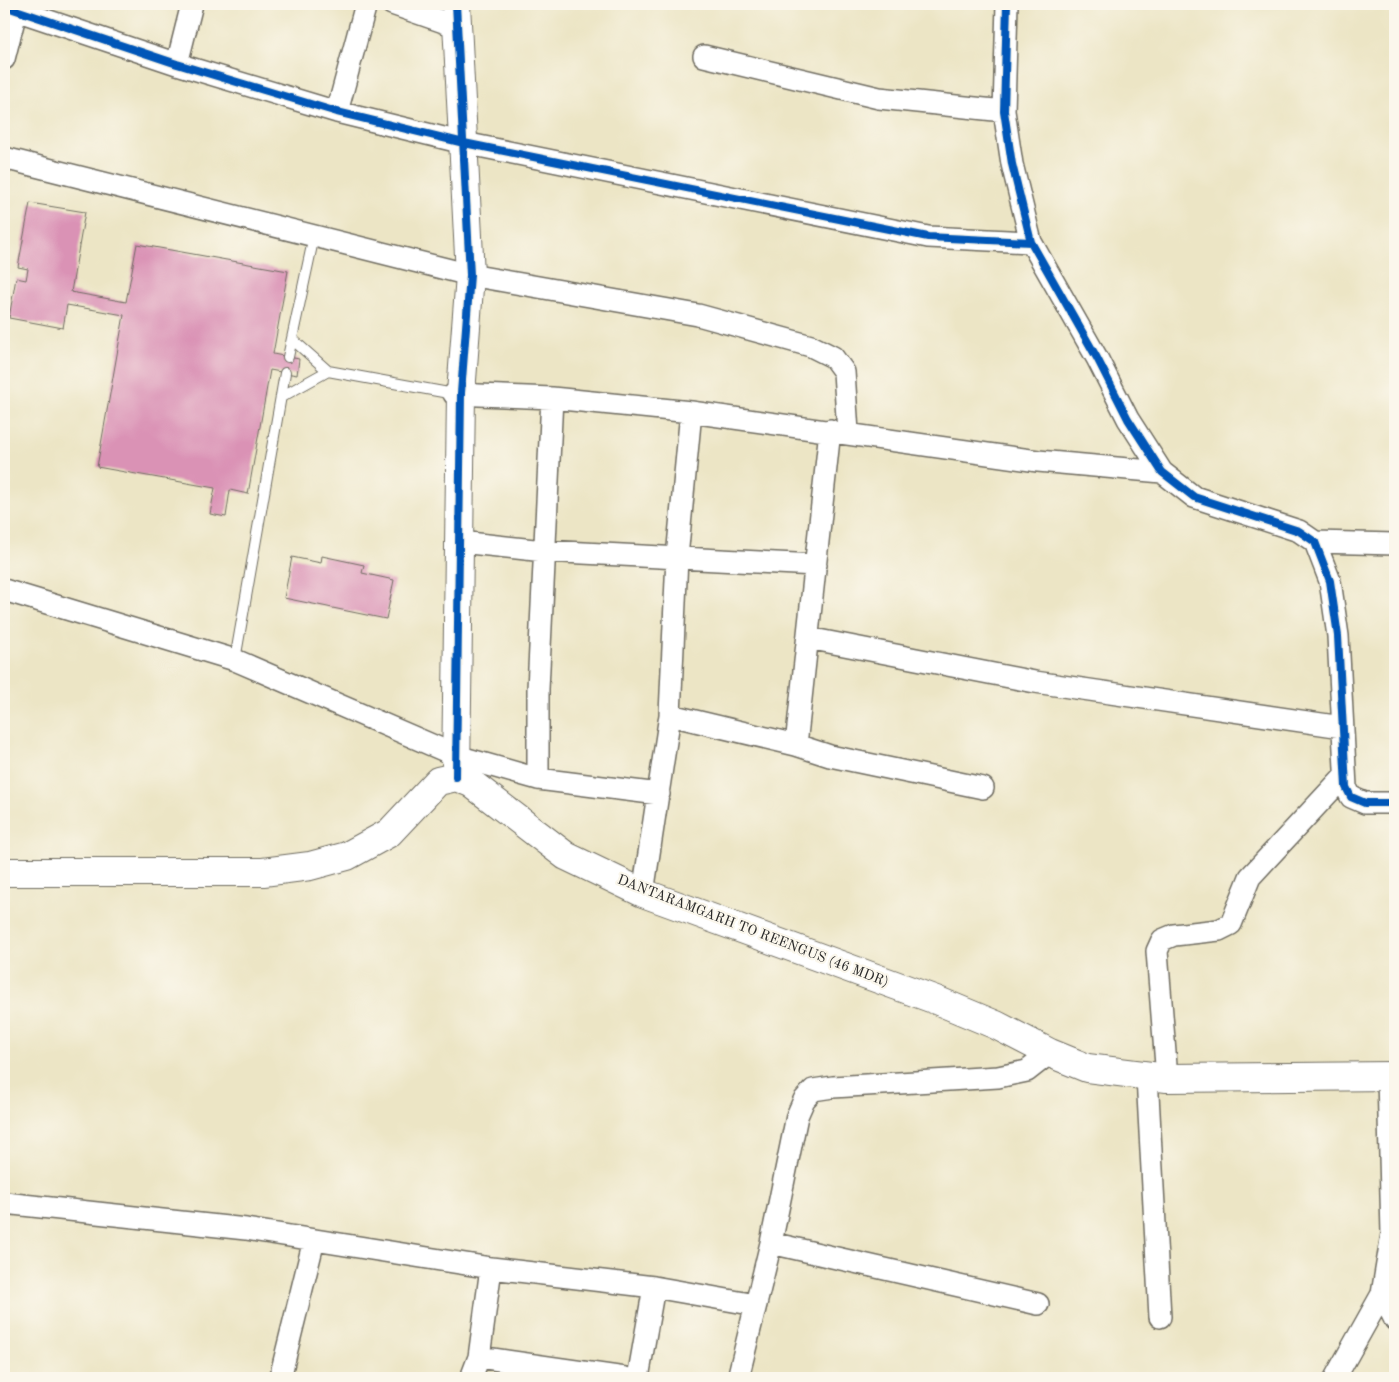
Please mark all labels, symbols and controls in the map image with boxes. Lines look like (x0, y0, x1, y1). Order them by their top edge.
street label: DANTARAMGARH TO REENGUS (46 MDR) (615, 873, 891, 989)

